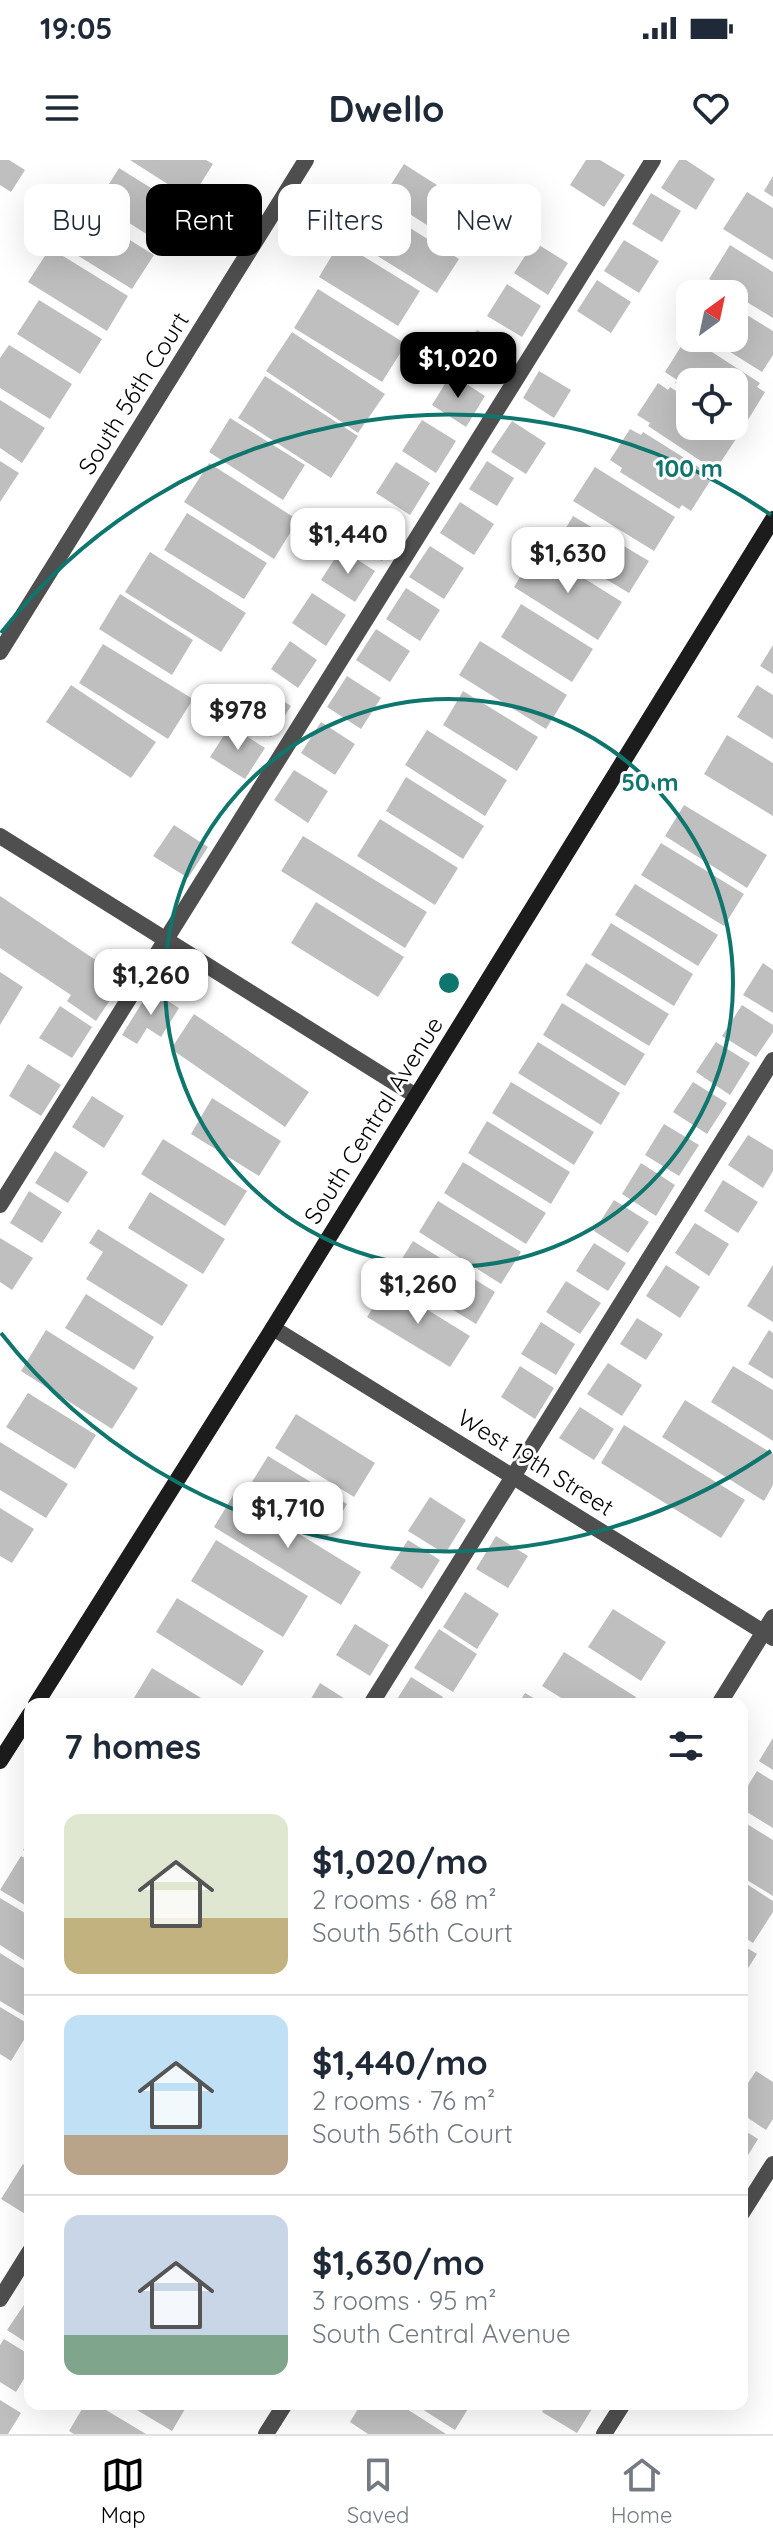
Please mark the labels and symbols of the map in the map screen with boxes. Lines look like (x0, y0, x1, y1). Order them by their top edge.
north arrow (676, 280, 748, 352)
street label: South 56th Court (71, 306, 195, 480)
pin: $1,020 (393, 332, 523, 400)
text: 100 m (655, 453, 723, 483)
pin: $1,440 (283, 508, 413, 576)
pin: $1,630 (503, 527, 633, 595)
pin: $978 (191, 684, 285, 752)
text: 50 m (621, 767, 679, 797)
pin: $1,260 (86, 949, 216, 1017)
centre of rings (435, 969, 463, 997)
street label: South Central Avenue (297, 1011, 449, 1229)
pin: $1,260 (353, 1258, 483, 1326)
street label: West 19th Street (452, 1402, 620, 1522)
pin: $1,710 (223, 1482, 353, 1550)

